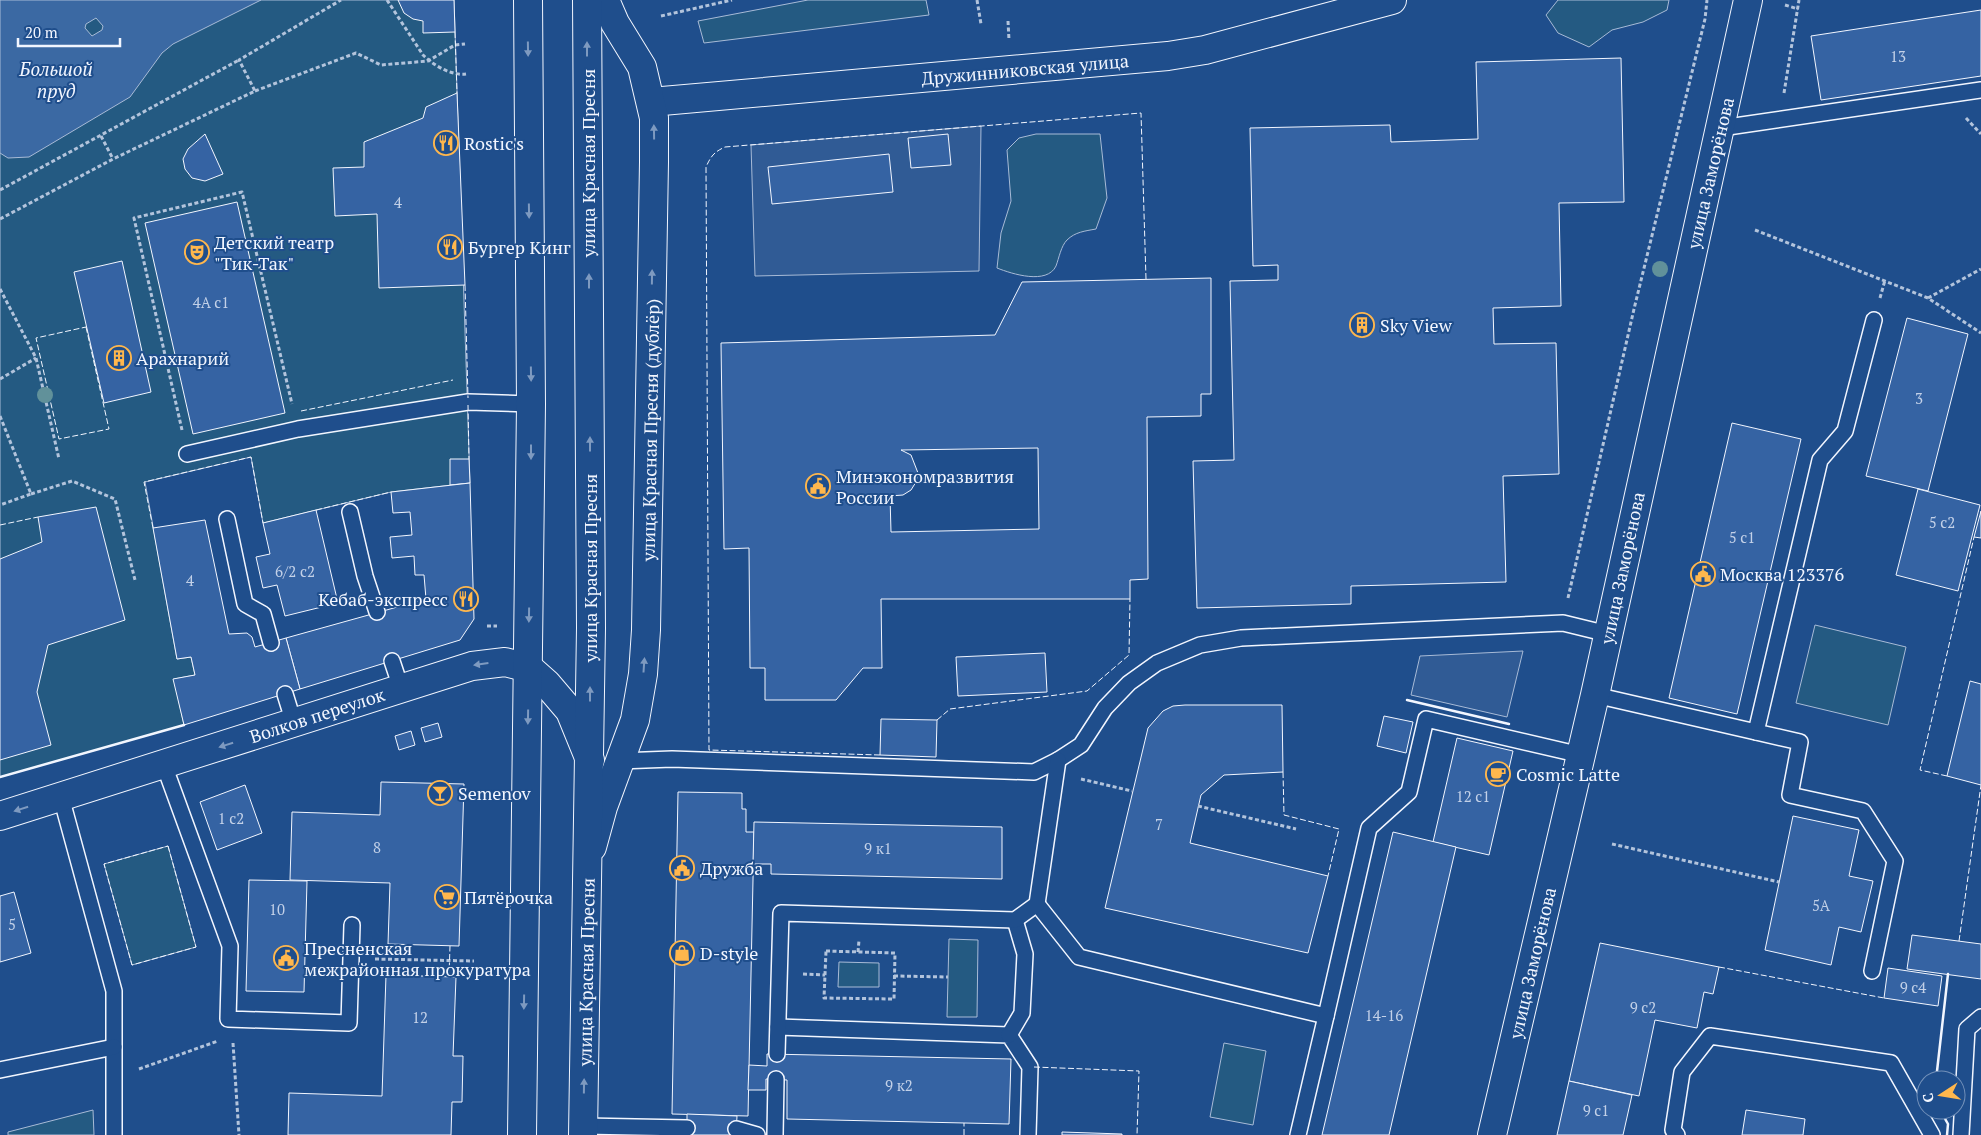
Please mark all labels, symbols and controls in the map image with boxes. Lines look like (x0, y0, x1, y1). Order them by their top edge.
scale bar (18, 15, 120, 47)
text: 20 m (25, 22, 58, 42)
one-way arrow (524, 41, 532, 57)
one-way arrow (583, 41, 591, 57)
house number: 13 (1890, 46, 1906, 66)
street label: Дружинниковская улица (920, 48, 1130, 90)
water label: Большой пруд (18, 56, 93, 103)
street label: улица Красная Пресня (576, 69, 600, 258)
street label: улица Заморёнова (1681, 95, 1739, 252)
one-way arrow (650, 123, 658, 139)
restaurant icon: Rostic's (433, 130, 459, 156)
place label: Rostic's (464, 131, 524, 155)
house number: 4 (394, 192, 402, 212)
one-way arrow (525, 203, 533, 219)
place label: Детский театр "Тик-Так" (214, 230, 334, 275)
restaurant icon: Бургер Кинг (437, 234, 463, 260)
place label: Бургер Кинг (468, 235, 571, 259)
theatre icon: Детский театр "Тик-Так" (184, 239, 210, 265)
one-way arrow (649, 269, 657, 285)
one-way arrow (585, 273, 593, 289)
house number: 4А с1 (193, 292, 229, 312)
street label: улица Красная Пресня (дублёр) (636, 298, 664, 563)
building icon: Sky View (1349, 312, 1375, 338)
place label: Sky View (1380, 313, 1453, 337)
building icon: Арахнарий (106, 345, 132, 371)
place label: Арахнарий (136, 346, 229, 370)
one-way arrow (527, 366, 535, 382)
house number: 3 (1915, 388, 1923, 408)
one-way arrow (586, 436, 594, 452)
one-way arrow (527, 445, 535, 461)
place label: Минэкономразвития России (836, 464, 1014, 509)
public building icon: Минэкономразвития России (805, 473, 831, 499)
street label: улица Красная Пресня (578, 474, 602, 663)
street label: улица Заморёнова (1594, 490, 1650, 647)
house number: 5 с2 (1929, 512, 1955, 532)
house number: 5 с1 (1729, 527, 1755, 547)
house number: 6/2 с2 (275, 561, 315, 581)
public building icon: Москва 123376 (1690, 561, 1716, 587)
place label: Москва 123376 (1720, 562, 1845, 586)
house number: 4 (186, 570, 194, 590)
restaurant icon: Кебаб-экспресс (453, 586, 479, 612)
place label: Кебаб-экспресс (318, 587, 448, 611)
one-way arrow (525, 607, 533, 623)
one-way arrow (640, 656, 648, 672)
one-way arrow (473, 661, 489, 669)
street label: Волков переулок (246, 682, 388, 748)
one-way arrow (586, 686, 594, 702)
one-way arrow (524, 709, 532, 725)
one-way arrow (219, 741, 234, 749)
cafe icon: Cosmic Latte (1485, 761, 1511, 787)
place label: Cosmic Latte (1516, 762, 1620, 786)
bar icon: Semenov (427, 780, 453, 806)
place label: Semenov (458, 781, 532, 805)
house number: 12 с1 (1456, 786, 1490, 806)
one-way arrow (13, 806, 28, 814)
house number: 1 с2 (218, 808, 244, 828)
house number: 7 (1155, 814, 1163, 834)
house number: 8 (373, 837, 381, 857)
house number: 9 к1 (864, 838, 892, 858)
public building icon: Дружба (669, 855, 695, 881)
place label: Дружба (700, 856, 763, 880)
street label: улица Красная Пресня (572, 878, 600, 1067)
supermarket icon: Пятёрочка (434, 884, 460, 910)
place label: Пятёрочка (464, 885, 553, 909)
street label: улица Заморёнова (1503, 885, 1561, 1042)
house number: 5А (1812, 895, 1831, 915)
house number: 10 (269, 899, 285, 919)
house number: 5 (8, 914, 16, 934)
place label: Пресненская межрайонная прокуратура (304, 936, 531, 981)
shop icon: D-style (669, 940, 695, 966)
place label: D-style (700, 941, 758, 965)
public building icon: Пресненская межрайонная прокуратура (273, 945, 299, 971)
house number: 9 с4 (1900, 977, 1926, 997)
one-way arrow (520, 994, 528, 1010)
house number: 9 с2 (1630, 997, 1656, 1017)
house number: 14-16 (1365, 1005, 1403, 1025)
house number: 12 (412, 1007, 428, 1027)
north arrow (1916, 1070, 1966, 1120)
house number: 9 к2 (885, 1075, 913, 1095)
one-way arrow (580, 1078, 588, 1094)
text: С (1918, 1091, 1938, 1104)
house number: 9 с1 (1583, 1100, 1609, 1120)

